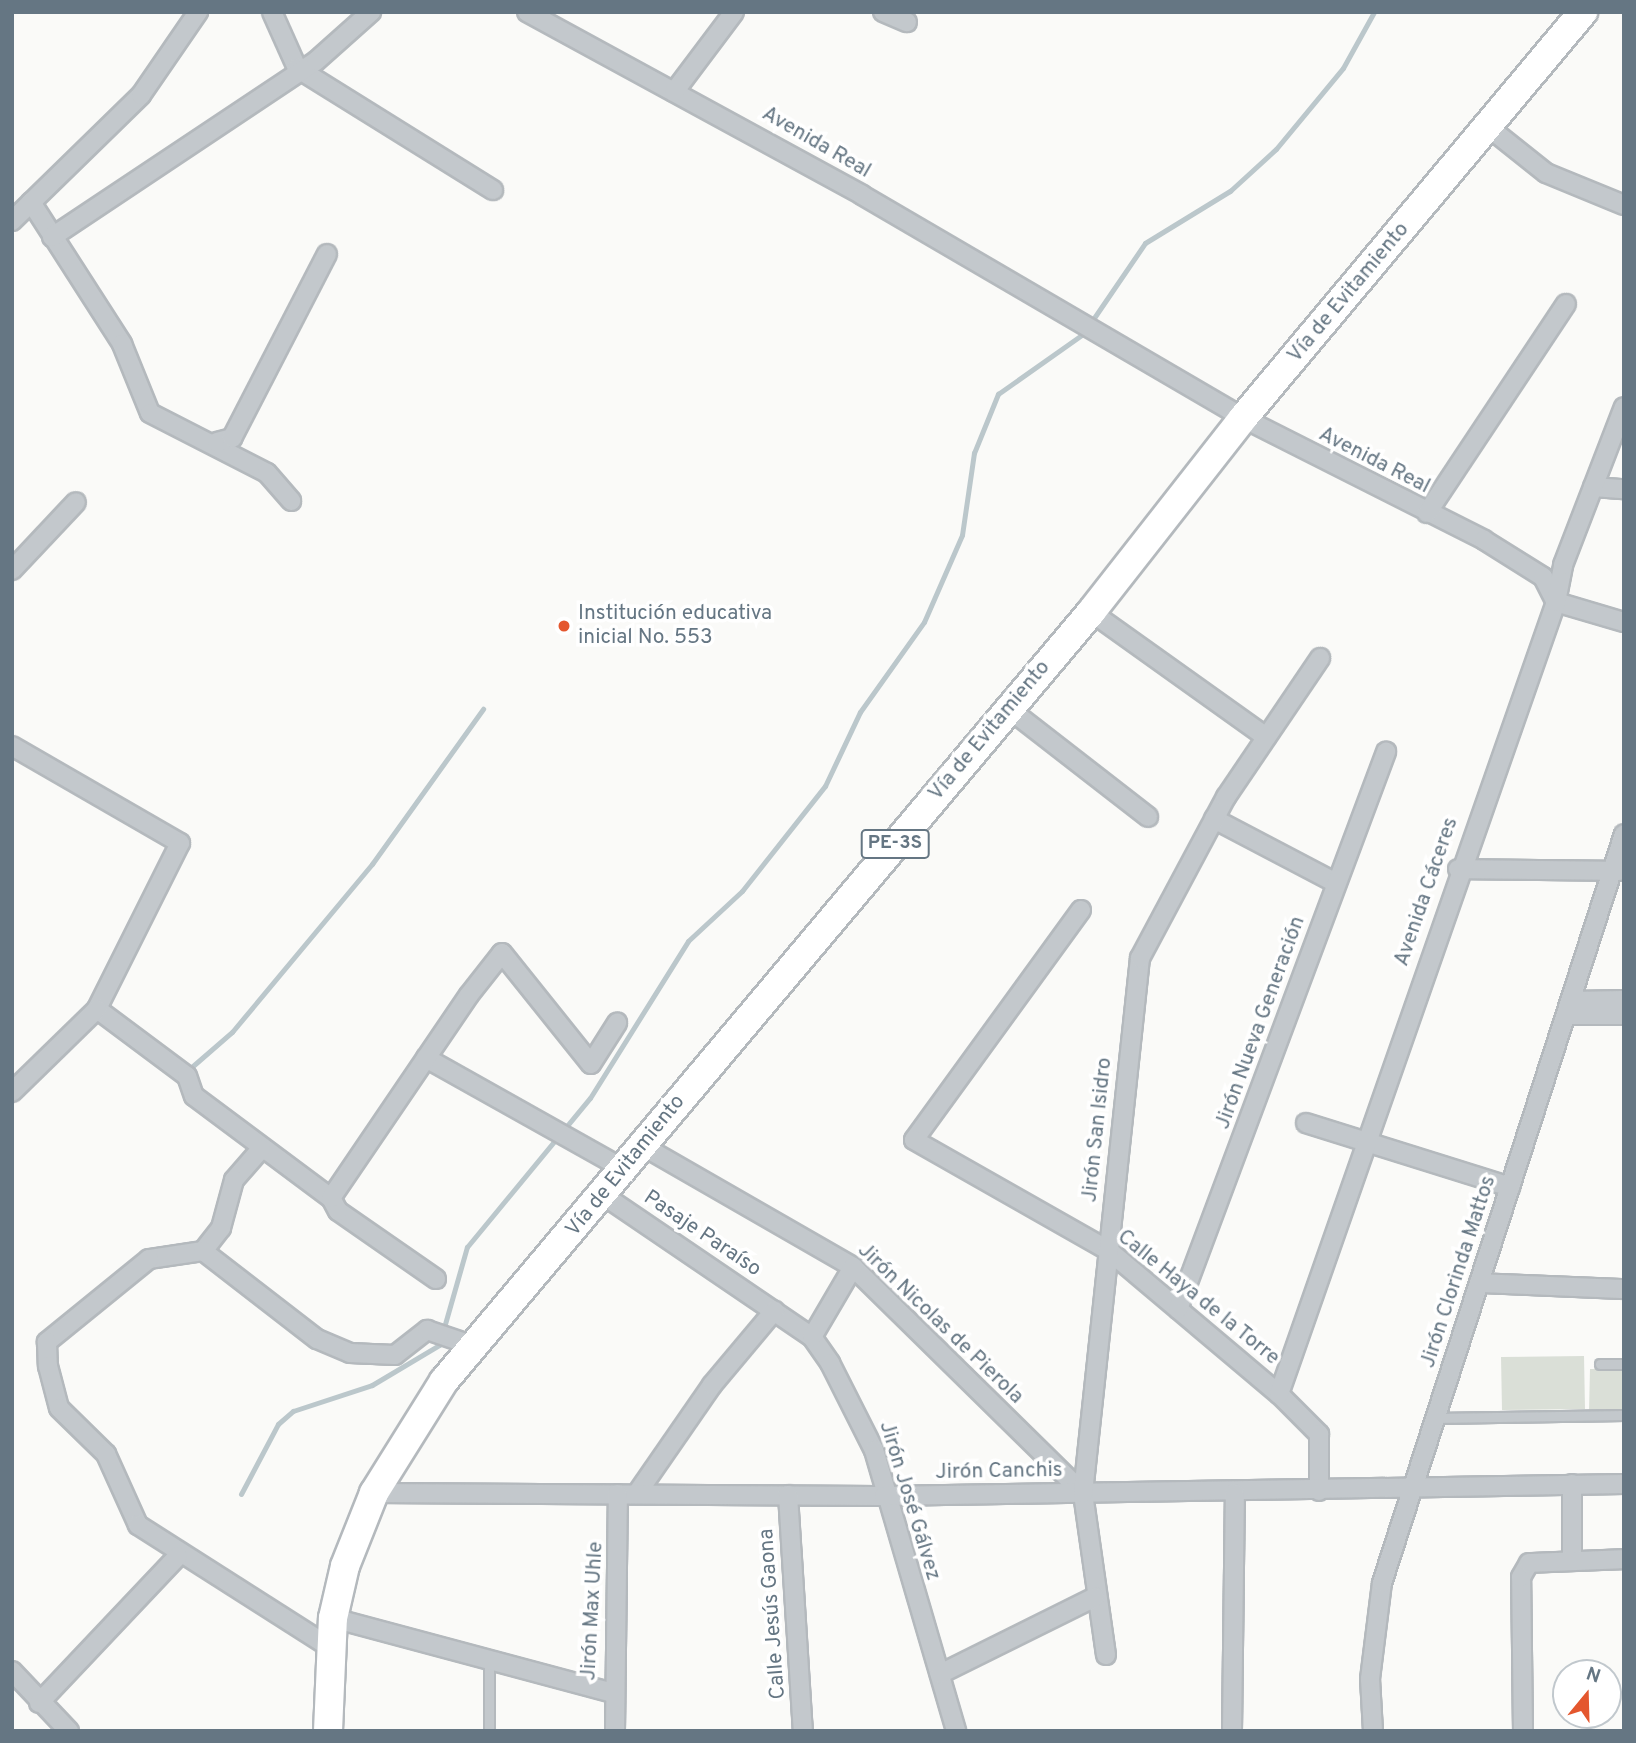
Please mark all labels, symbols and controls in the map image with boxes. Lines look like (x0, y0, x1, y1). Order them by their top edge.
street label: Avenida Real (757, 102, 875, 184)
street label: Vía de Evitamiento (1283, 218, 1415, 368)
street label: Avenida Real (1314, 422, 1434, 500)
place label: Institución educativa inicial No. 553 (578, 601, 772, 651)
marker: Institución educativa inicial No. 553 (556, 618, 572, 634)
street label: Vía de Evitamiento (924, 656, 1056, 806)
street label: Avenida Cáceres (1390, 814, 1464, 970)
road number: PE-3S (860, 828, 930, 860)
street label: Jirón Nueva Generación (1211, 913, 1311, 1133)
street label: Jirón San Isidro (1078, 1056, 1118, 1204)
street label: Vía de Evitamiento (561, 1090, 691, 1242)
street label: Jirón Clorinda Mattos (1416, 1173, 1502, 1371)
street label: Pasaje Paraíso (638, 1185, 766, 1283)
street label: Calle Haya de la Torre (1112, 1225, 1284, 1371)
street label: Jirón Nicolas de Pierola (852, 1238, 1028, 1410)
street label: Jirón José Gálvez (873, 1418, 945, 1584)
street label: Jirón Canchis (935, 1458, 1063, 1486)
street label: Calle Jesús Gaona (754, 1528, 792, 1700)
street label: Jirón Max Uhle (577, 1541, 609, 1681)
north arrow (1552, 1659, 1622, 1729)
text: N (1583, 1662, 1604, 1690)

